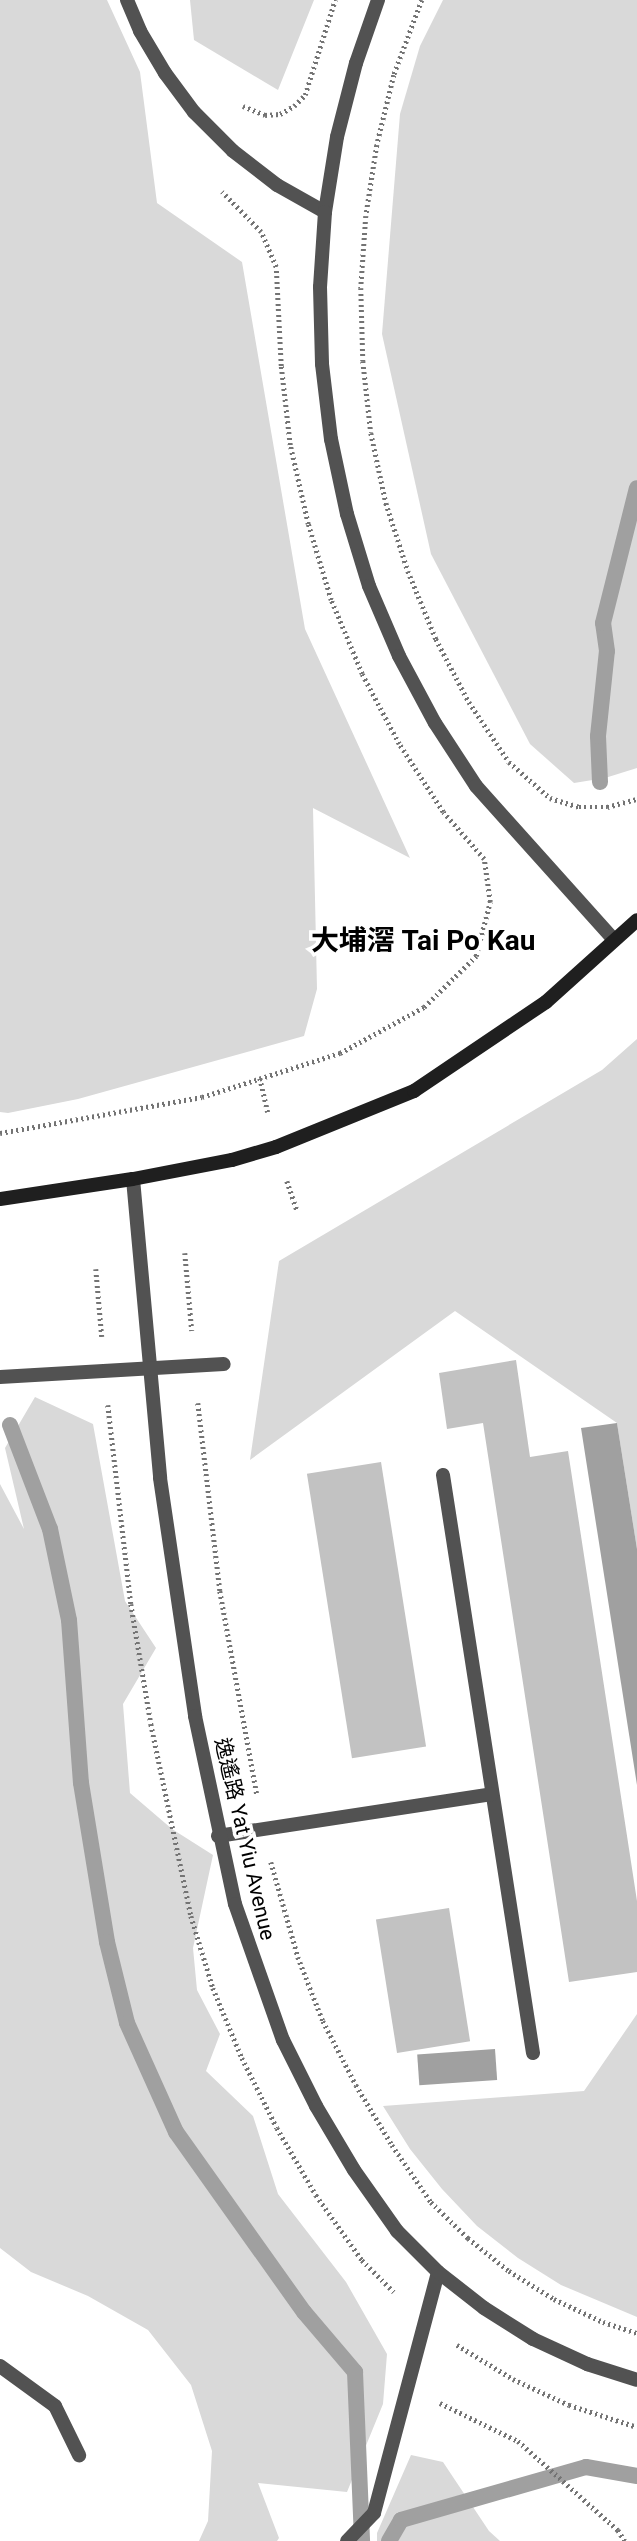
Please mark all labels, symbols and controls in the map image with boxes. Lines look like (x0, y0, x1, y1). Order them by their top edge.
district label: 大埔滘 Tai Po Kau (311, 924, 535, 958)
street label: 逸遙路 Yat Yiu Avenue (209, 1735, 281, 1943)

